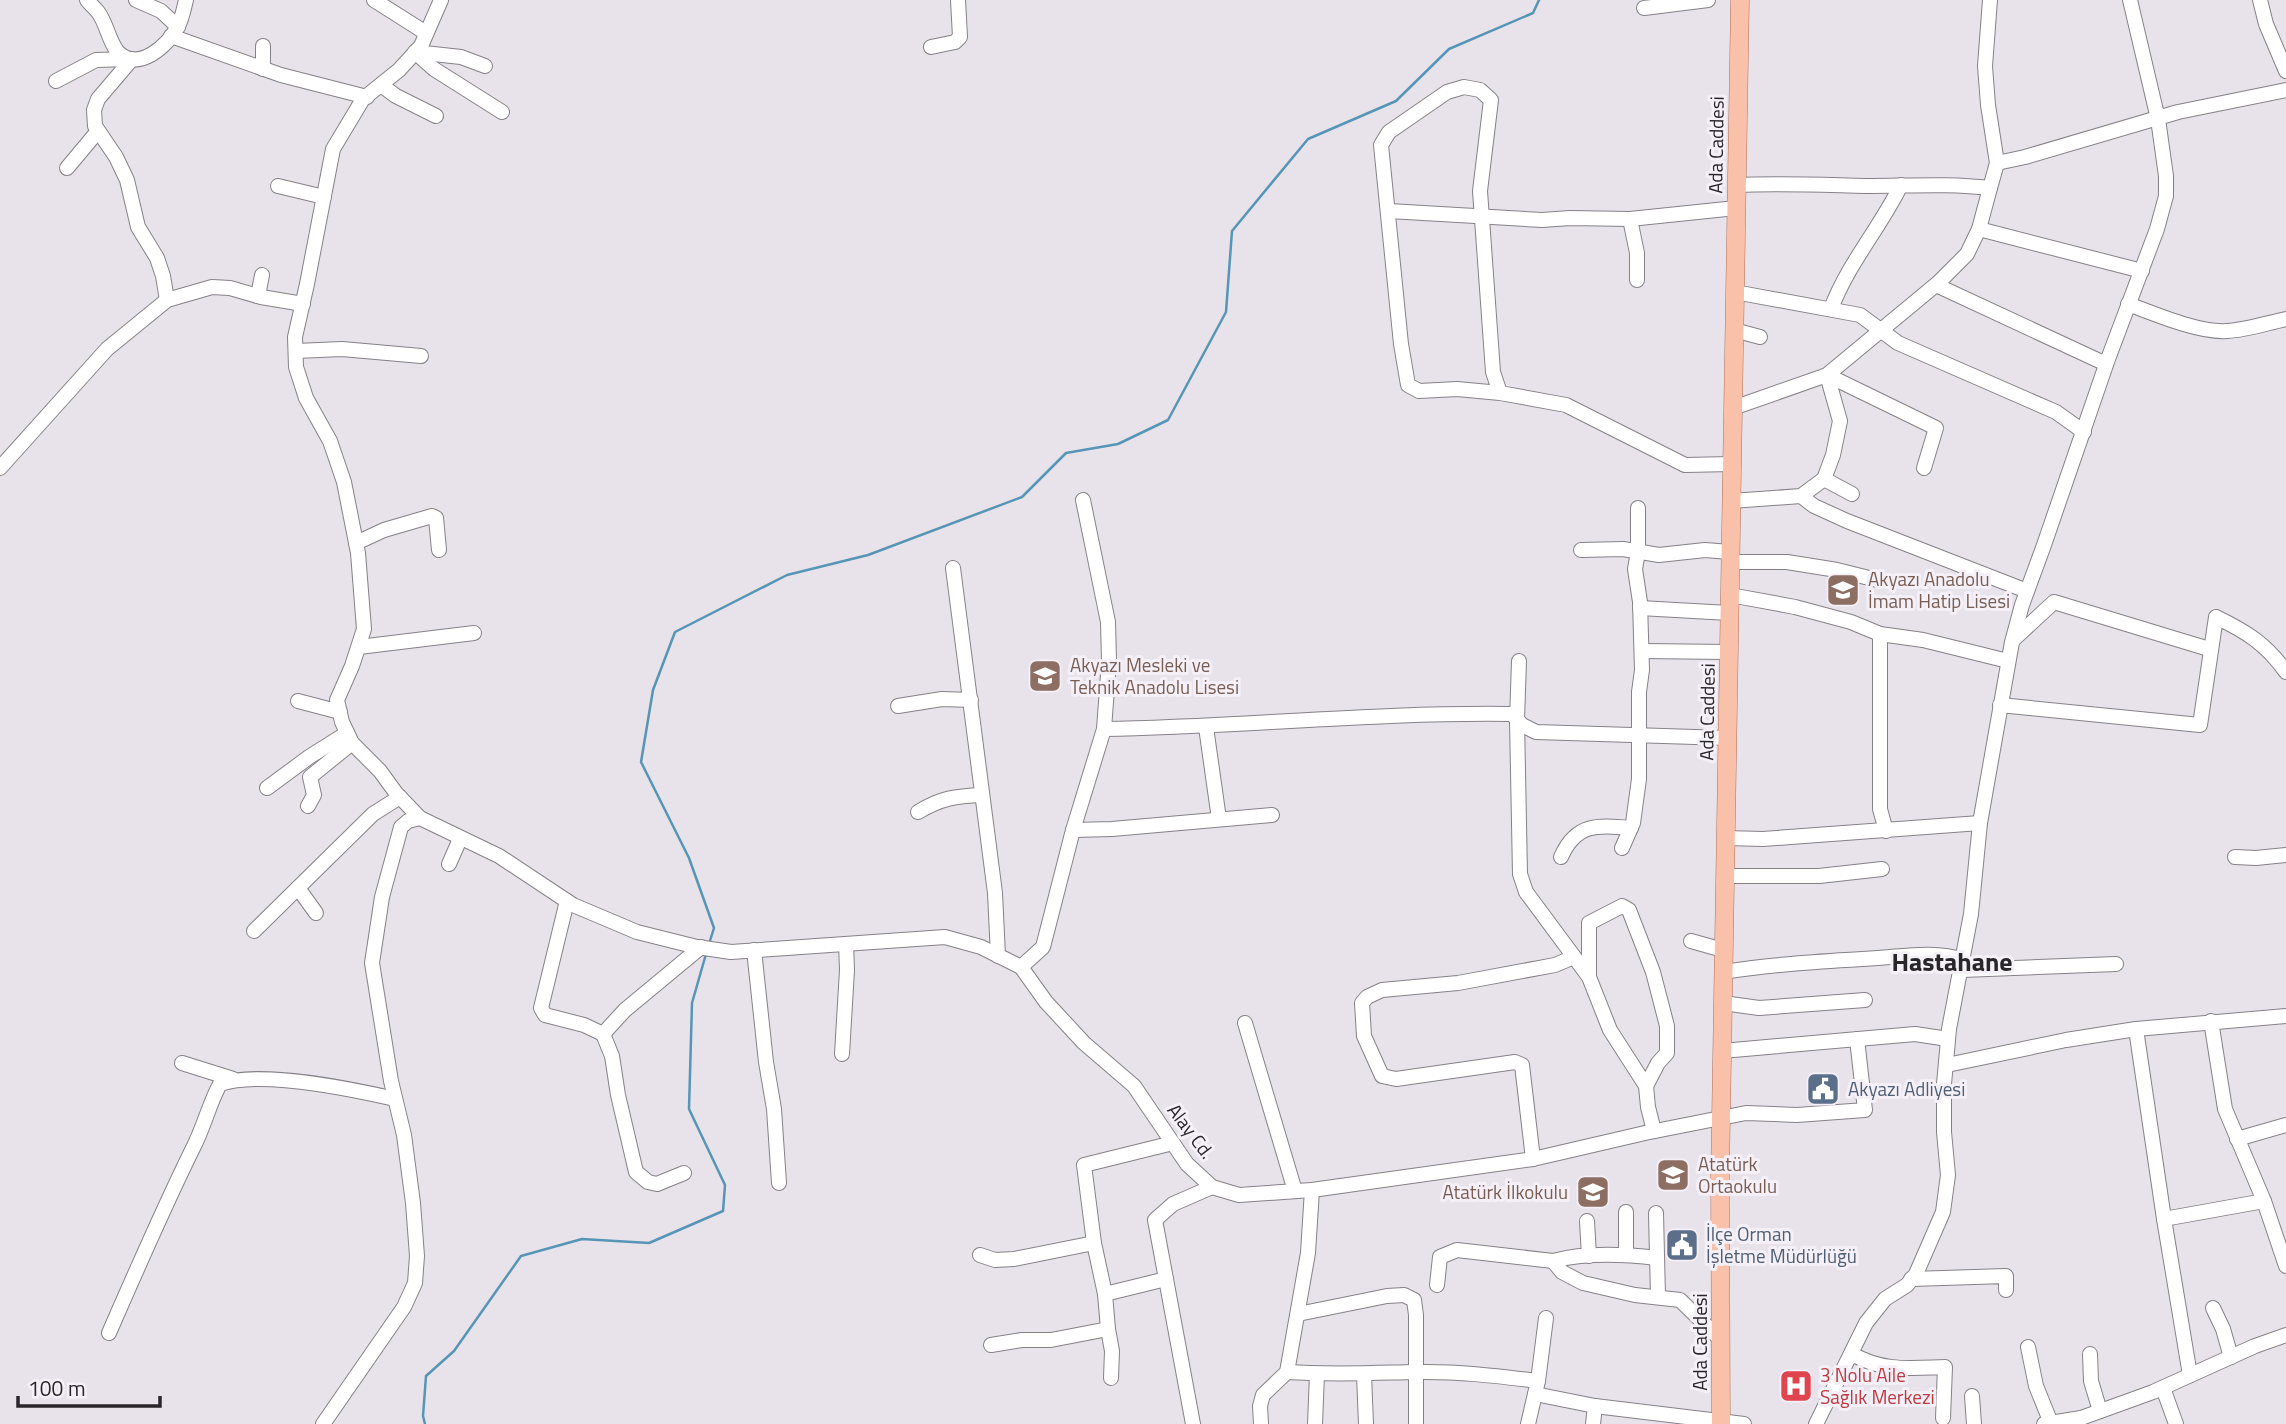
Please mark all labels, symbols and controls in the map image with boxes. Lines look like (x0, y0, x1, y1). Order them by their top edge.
street label: Ada Caddesi (1700, 96, 1731, 194)
place label: Akyazı Anadolu İmam Hatip Lisesi (1868, 564, 2010, 615)
school or university icon: Akyazı Anadolu İmam Hatip Lisesi (1824, 571, 1862, 609)
place label: Akyazı Mesleki ve Teknik Anadolu Lisesi (1070, 650, 1239, 701)
school or university icon: Akyazı Mesleki ve Teknik Anadolu Lisesi (1026, 657, 1064, 695)
street label: Ada Caddesi (1691, 663, 1722, 761)
district label: Hastahane (1891, 942, 2013, 981)
public building icon: Akyazı Adliyesi (1804, 1070, 1842, 1108)
place label: Akyazı Adliyesi (1848, 1074, 1965, 1103)
street label: Alay Cd. (1161, 1097, 1222, 1165)
place label: Atatürk Ortaokulu (1698, 1149, 1777, 1200)
school or university icon: Atatürk Ortaokulu (1654, 1156, 1692, 1194)
school or university icon: Atatürk İlkokulu (1574, 1173, 1612, 1211)
place label: Atatürk İlkokulu (1443, 1177, 1568, 1206)
place label: İlçe Orman İşletme Müdürlüğü (1706, 1219, 1857, 1270)
public building icon: İlçe Orman İşletme Müdürlüğü (1663, 1226, 1701, 1264)
street label: Ada Caddesi (1685, 1293, 1714, 1391)
place label: 3 Nolu Aile Sağlık Merkezi (1820, 1360, 1935, 1411)
scale bar (18, 1364, 159, 1408)
hospital icon: 3 Nolu Aile Sağlık Merkezi (1777, 1367, 1815, 1405)
text: 100 m (28, 1372, 85, 1404)

